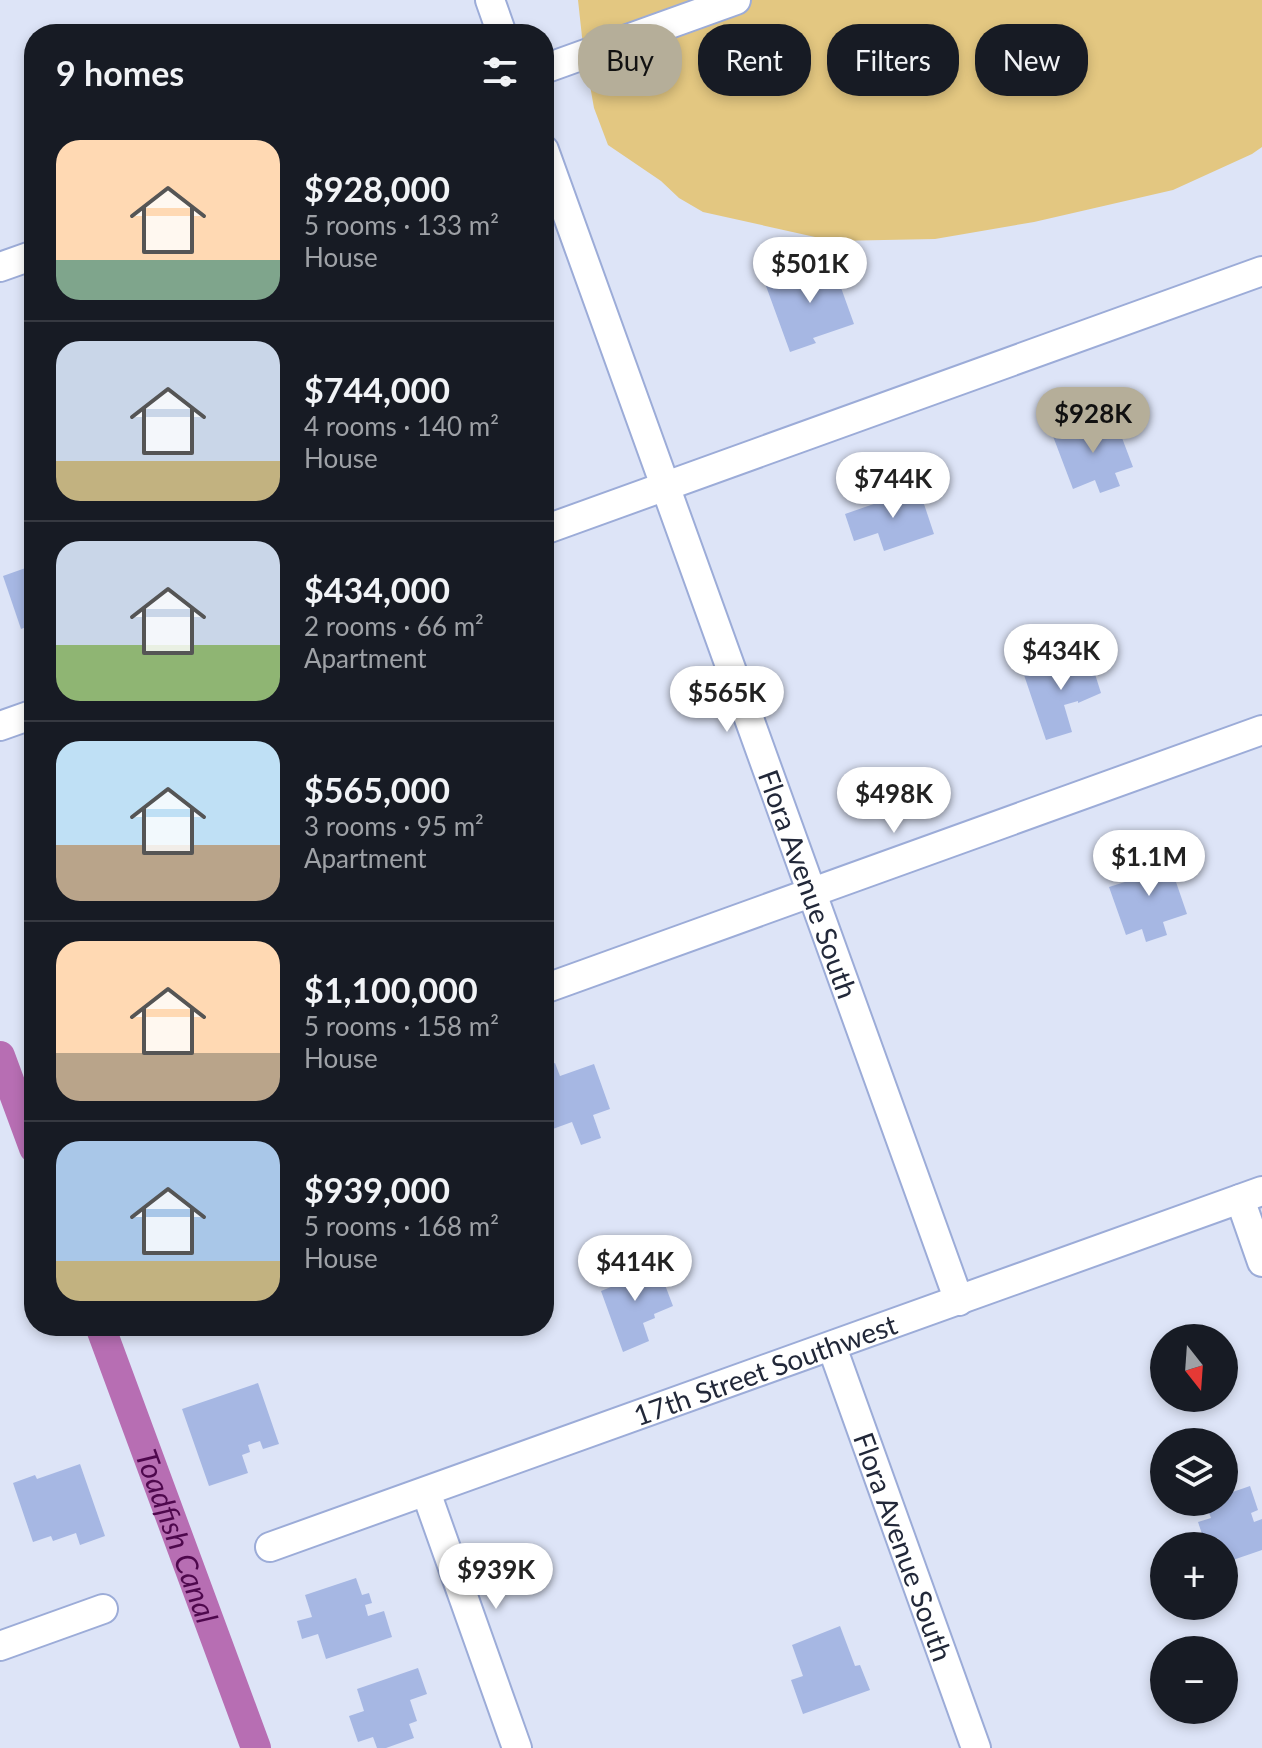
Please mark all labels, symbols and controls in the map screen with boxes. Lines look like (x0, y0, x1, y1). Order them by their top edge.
chip: Buy (578, 24, 682, 96)
chip: Rent (698, 24, 811, 96)
chip: Filters (827, 24, 959, 96)
chip: New (975, 24, 1088, 96)
icon: filters (478, 50, 522, 94)
text: 9 homes (56, 52, 184, 93)
text: $928,000 (304, 168, 450, 209)
icon: home (120, 172, 216, 268)
text: 5 rooms · 133 m² (304, 209, 499, 241)
pin: $501K (754, 237, 866, 305)
text: House (304, 241, 378, 273)
text: $501K (771, 247, 849, 279)
text: $744,000 (304, 369, 450, 410)
icon: home (120, 373, 216, 469)
pin: $928K (1037, 387, 1149, 455)
text: $928K (1054, 397, 1132, 429)
text: 4 rooms · 140 m² (304, 410, 499, 442)
text: House (304, 442, 378, 474)
pin: $744K (837, 452, 949, 520)
text: $744K (854, 462, 932, 494)
text: $434,000 (304, 569, 450, 610)
icon: home (120, 573, 216, 669)
text: 2 rooms · 66 m² (304, 610, 484, 642)
pin: $434K (1005, 624, 1117, 692)
text: $434K (1022, 634, 1100, 666)
text: Apartment (304, 642, 427, 674)
pin: $565K (671, 666, 783, 734)
text: $565K (688, 676, 766, 708)
street label: Flora Avenue South (752, 765, 865, 1003)
pin: $498K (838, 767, 950, 835)
text: $565,000 (304, 769, 450, 810)
icon: home (120, 773, 216, 869)
text: $498K (855, 777, 933, 809)
text: 3 rooms · 95 m² (304, 810, 484, 842)
pin: $1.1M (1093, 830, 1205, 898)
text: $1.1M (1111, 840, 1187, 872)
text: Apartment (304, 842, 427, 874)
text: $1,100,000 (304, 969, 478, 1010)
icon: home (120, 973, 216, 1069)
text: 5 rooms · 158 m² (304, 1010, 499, 1042)
text: House (304, 1042, 378, 1074)
text: $939,000 (304, 1169, 450, 1210)
icon: home (120, 1173, 216, 1269)
text: 5 rooms · 168 m² (304, 1210, 499, 1242)
pin: $414K (579, 1235, 691, 1303)
text: House (304, 1242, 378, 1274)
text: $414K (596, 1245, 674, 1277)
street label: 17th Street Southwest (629, 1306, 901, 1432)
north arrow (1150, 1324, 1238, 1412)
map controls (1150, 1324, 1238, 1724)
street label: Flora Avenue South (847, 1428, 960, 1665)
button: layers (1150, 1428, 1238, 1516)
water label: Toadfish Canal (129, 1444, 226, 1628)
button: + (1150, 1532, 1238, 1620)
pin: $939K (440, 1543, 552, 1611)
text: $939K (457, 1553, 535, 1585)
button: − (1150, 1636, 1238, 1724)

